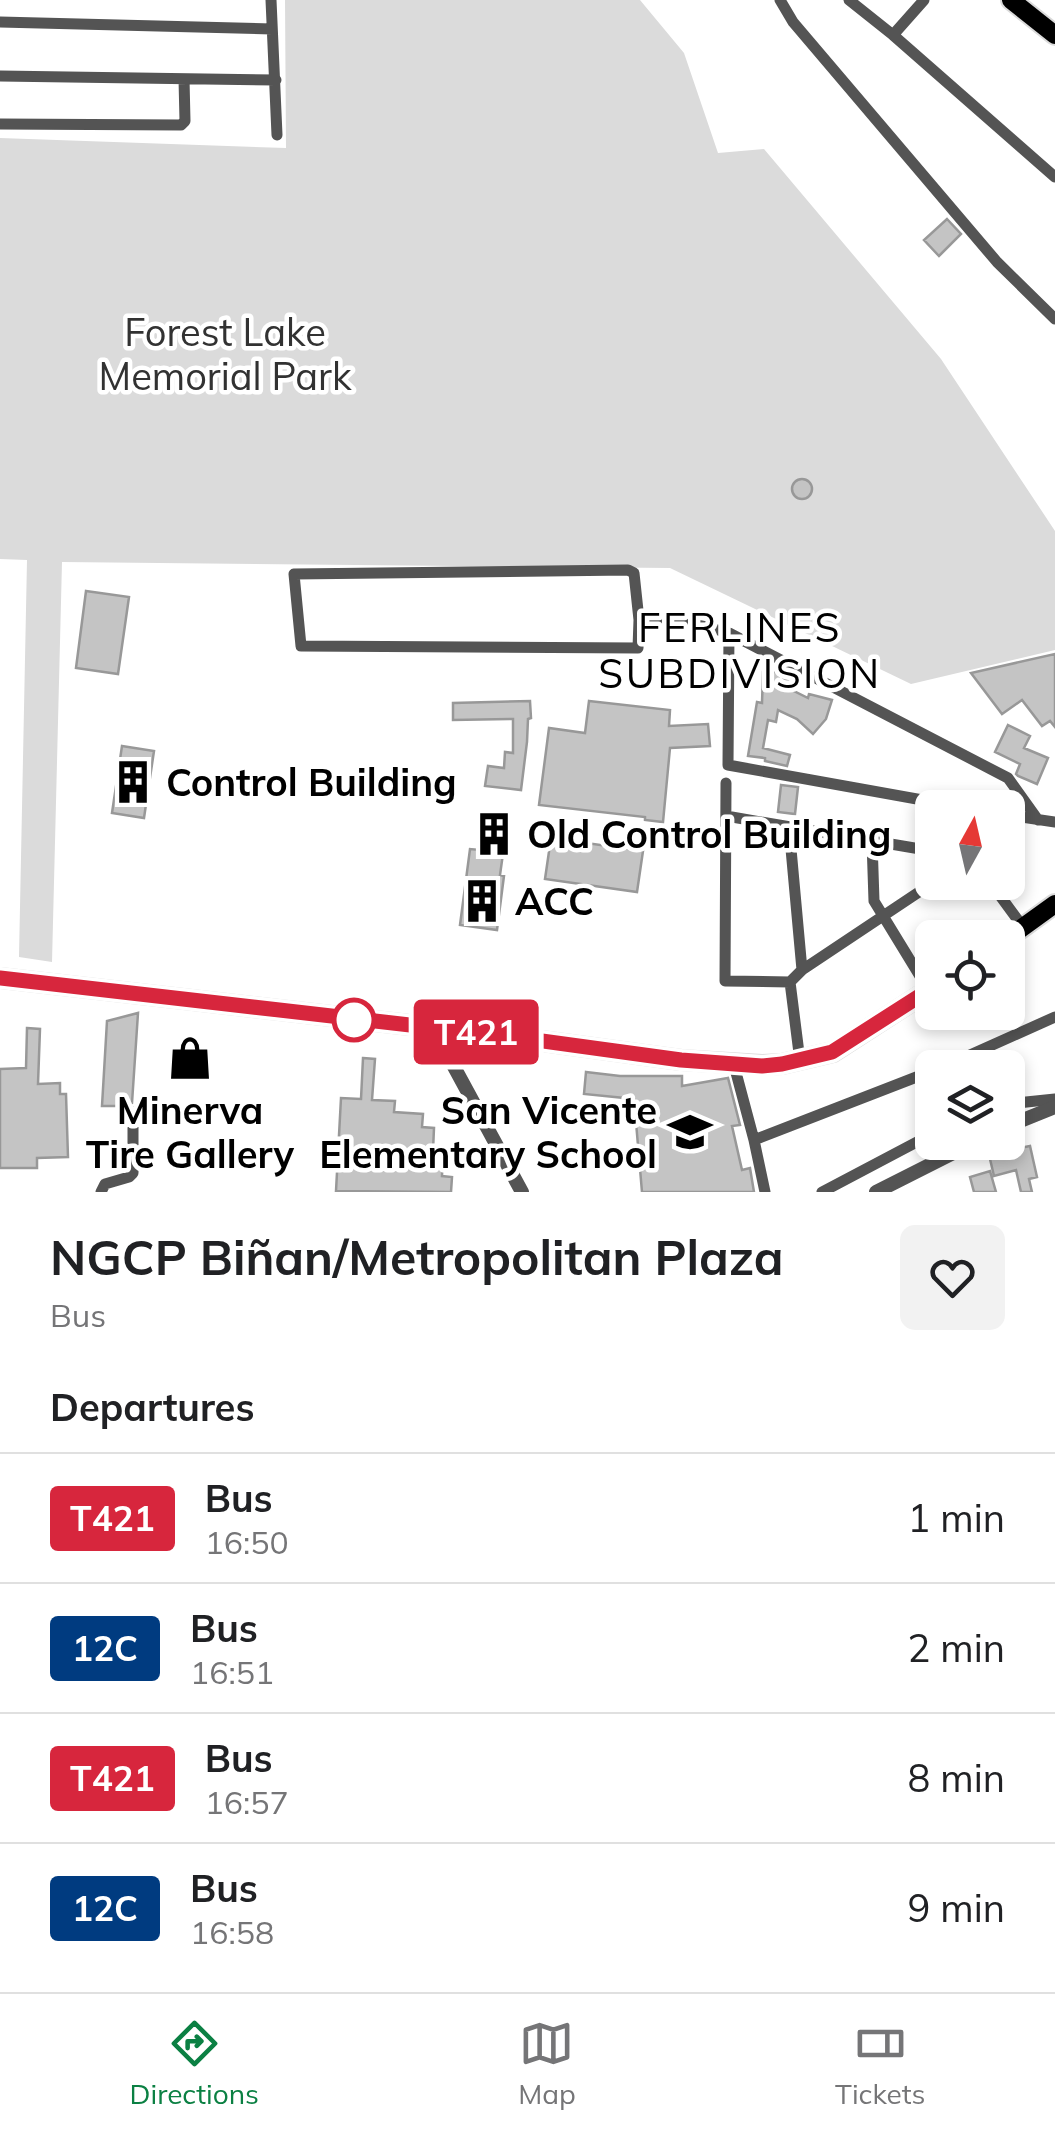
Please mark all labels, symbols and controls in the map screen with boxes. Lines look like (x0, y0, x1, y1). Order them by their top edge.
park label: Forest Lake Memorial Park (99, 308, 352, 400)
district label: FERLINES SUBDIVISION (598, 602, 882, 698)
building icon: Control Building (109, 758, 157, 806)
place label: Control Building (166, 758, 457, 806)
north arrow (915, 790, 1025, 900)
map controls (915, 790, 1025, 1160)
building icon: Old Control Building (470, 810, 518, 858)
place label: Old Control Building (527, 810, 892, 858)
building icon: ACC (458, 877, 506, 925)
place label: ACC (515, 877, 594, 925)
button: locate (915, 920, 1025, 1030)
unlabelled marker (333, 999, 375, 1041)
line badge: T421 (406, 1000, 546, 1064)
text: T421 (434, 1010, 518, 1054)
shop icon: Minerva Tire Gallery (166, 1034, 214, 1082)
button: layers (915, 1050, 1025, 1160)
place label: Minerva Tire Gallery (86, 1086, 295, 1178)
place label: San Vicente Elementary School (319, 1086, 657, 1178)
school or university icon: San Vicente Elementary School (666, 1108, 714, 1156)
button: heart (900, 1225, 1005, 1330)
text: NGCP Biñan/Metropolitan Plaza (50, 1227, 784, 1287)
text: Bus (50, 1295, 106, 1335)
text: Departures (50, 1383, 254, 1431)
text: Bus (205, 1474, 273, 1522)
text: 1 min (908, 1494, 1005, 1542)
text: T421 (70, 1496, 155, 1540)
text: 16:50 (205, 1522, 289, 1562)
text: Bus (190, 1604, 258, 1652)
text: 2 min (908, 1624, 1005, 1672)
text: 12C (72, 1626, 138, 1670)
text: 16:51 (190, 1652, 274, 1692)
text: Bus (205, 1734, 273, 1782)
text: 8 min (908, 1754, 1005, 1802)
text: T421 (70, 1756, 155, 1800)
text: 16:57 (205, 1782, 289, 1822)
text: Bus (190, 1864, 258, 1912)
text: 9 min (908, 1884, 1005, 1932)
text: 12C (72, 1886, 138, 1930)
text: 16:58 (190, 1912, 274, 1952)
tab: Directions (130, 2016, 259, 2111)
tab: Map (518, 2016, 576, 2111)
tab: Tickets (835, 2016, 925, 2111)

